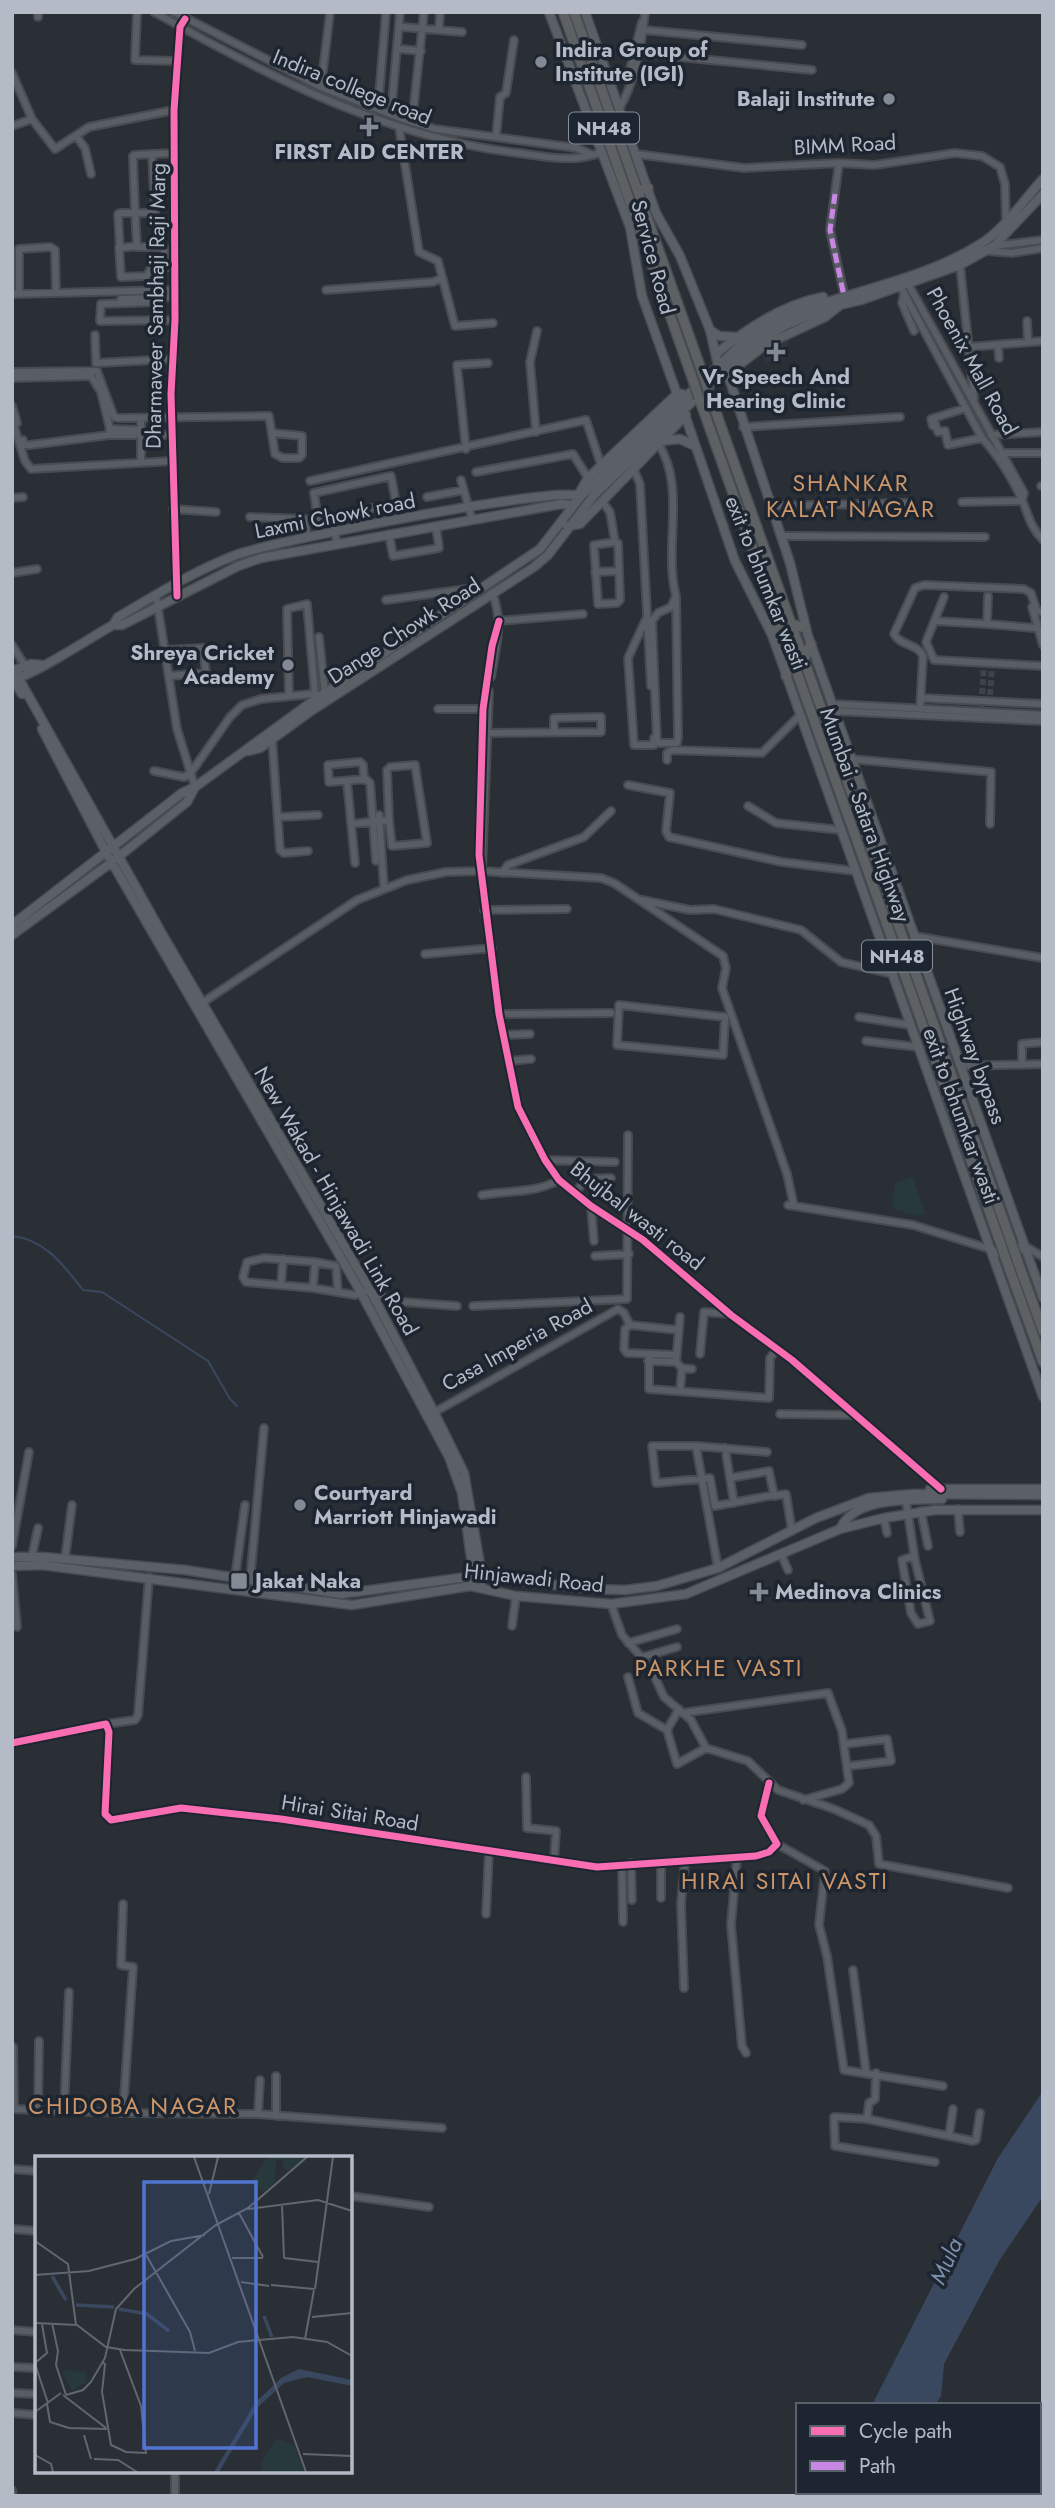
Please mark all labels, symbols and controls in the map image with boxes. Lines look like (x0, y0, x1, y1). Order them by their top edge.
place label: Indira Group of Institute (IGI) (555, 35, 708, 89)
street label: Indira college road (268, 41, 436, 133)
marker: Indira Group of Institute (IGI) (533, 54, 549, 70)
place label: Balaji Institute (737, 84, 875, 114)
marker: Balaji Institute (881, 91, 897, 107)
road number: NH48 (569, 112, 639, 144)
marker: FIRST AID CENTER (359, 117, 379, 137)
street label: BIMM Road (793, 127, 897, 163)
place label: FIRST AID CENTER (274, 137, 464, 167)
street label: Dharmaveer Sambhaji Raji Marg (139, 163, 173, 449)
street label: Service Road (623, 196, 683, 318)
street label: Phoenix Mall Road (919, 282, 1025, 440)
marker: Vr Speech And Hearing Clinic (766, 342, 786, 362)
place label: Vr Speech And Hearing Clinic (701, 362, 850, 416)
district label: SHANKAR KALAT NAGAR (766, 466, 936, 526)
street label: Laxmi Chowk road (252, 486, 418, 546)
street label: exit to bhumkar wasti (717, 491, 815, 675)
street label: Dange Chowk Road (322, 570, 486, 692)
place label: Shreya Cricket Academy (130, 638, 275, 692)
marker: Shreya Cricket Academy (280, 657, 296, 673)
street label: Mumbai - Satara Highway (812, 704, 918, 927)
road number: NH48 (862, 940, 932, 972)
street label: Highway bypass (936, 984, 1014, 1128)
street label: exit to bhumkar wasti (915, 1024, 1007, 1208)
street label: New Wakad - Hinjawadi Link Road (246, 1061, 426, 1341)
street label: Bhujbal wasti road (564, 1154, 710, 1278)
street label: Casa Imperia Road (436, 1291, 598, 1399)
place label: Courtyard Marriott Hinjawadi (314, 1478, 497, 1532)
marker: Courtyard Marriott Hinjawadi (292, 1497, 308, 1513)
street label: Hinjawadi Road (463, 1556, 605, 1600)
place label: Jakat Naka (251, 1566, 361, 1596)
marker: Jakat Naka (229, 1571, 249, 1591)
place label: Medinova Clinics (775, 1577, 942, 1607)
marker: Medinova Clinics (749, 1582, 769, 1602)
district label: PARKHE VASTI (634, 1651, 804, 1685)
street label: Hirai Sitai Road (279, 1787, 421, 1839)
district label: HIRAI SITAI VASTI (681, 1864, 889, 1898)
district label: CHIDOBA NAGAR (28, 2089, 238, 2123)
inset map (35, 2156, 352, 2473)
water label: Mula (921, 2232, 971, 2290)
legend (796, 2403, 1041, 2494)
text: Cycle path (859, 2416, 952, 2446)
text: Path (859, 2451, 896, 2481)

